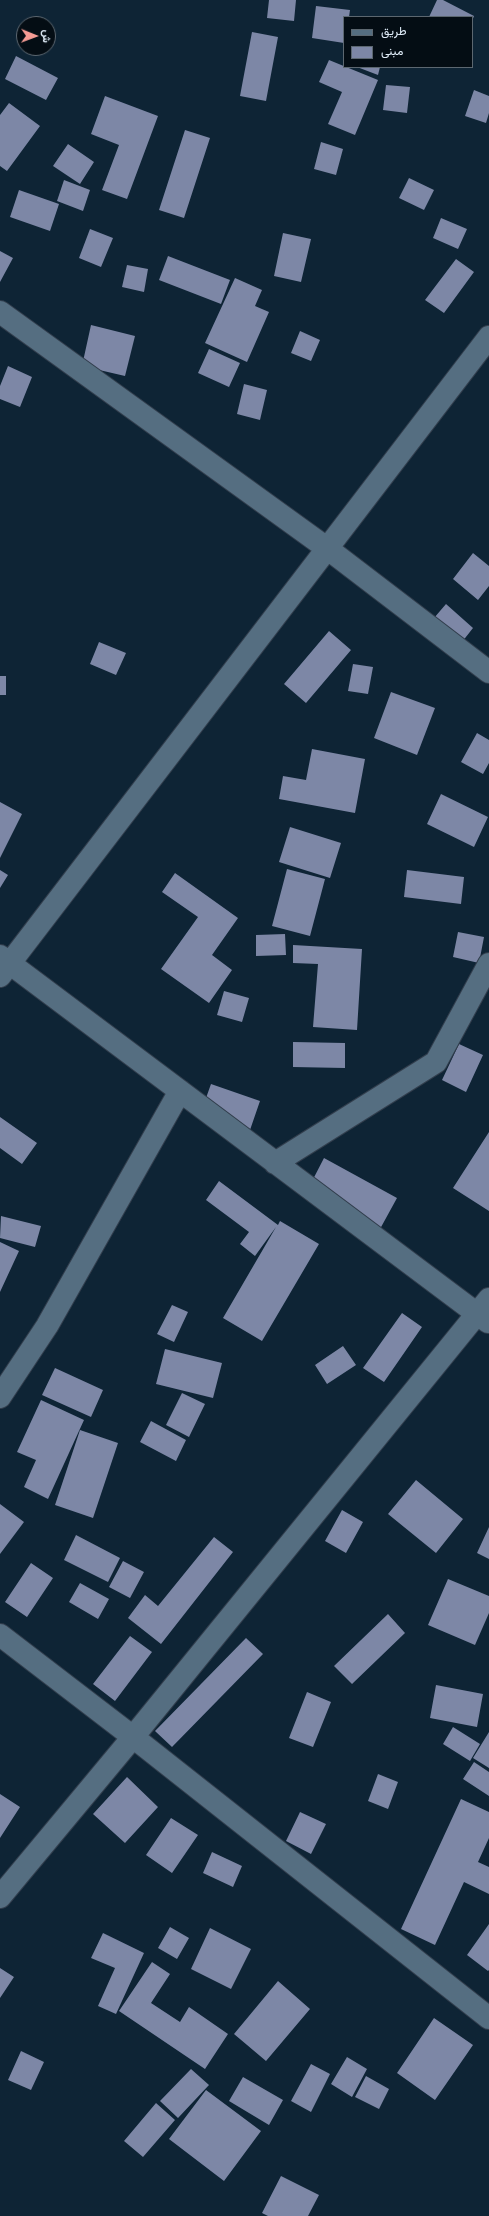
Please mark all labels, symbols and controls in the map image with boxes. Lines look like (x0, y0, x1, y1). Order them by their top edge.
north arrow (16, 16, 56, 56)
legend (343, 16, 473, 68)
text: طريق (381, 23, 406, 38)
text: ش (40, 29, 54, 43)
text: مبنى (381, 43, 403, 58)

